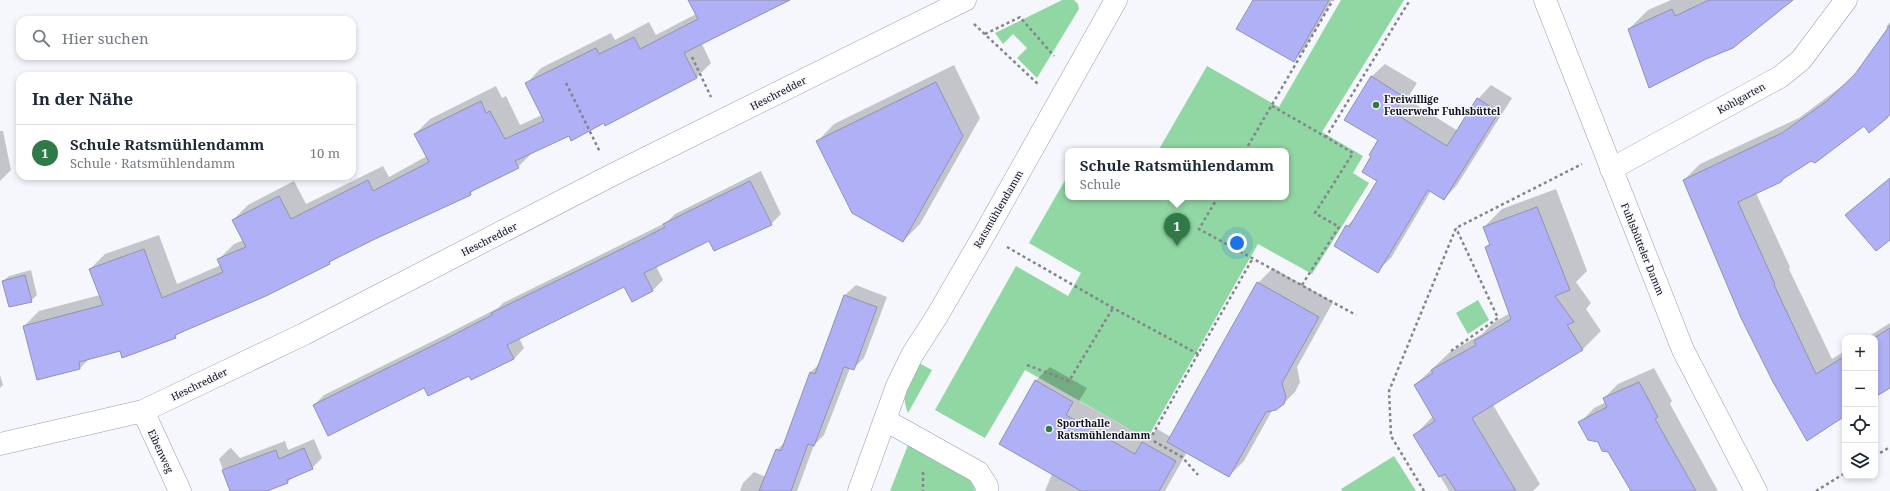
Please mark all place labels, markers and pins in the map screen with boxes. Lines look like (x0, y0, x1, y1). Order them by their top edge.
place label: Freiwillige Feuerwehr Fuhlsbüttel (1384, 92, 1501, 118)
marker: Freiwillige Feuerwehr Fuhlsbüttel (1371, 100, 1381, 110)
pin: 1 (1164, 213, 1190, 246)
place label: Sporthalle Ratsmühlendamm (1057, 416, 1150, 442)
marker: Sporthalle Ratsmühlendamm (1044, 424, 1054, 434)

